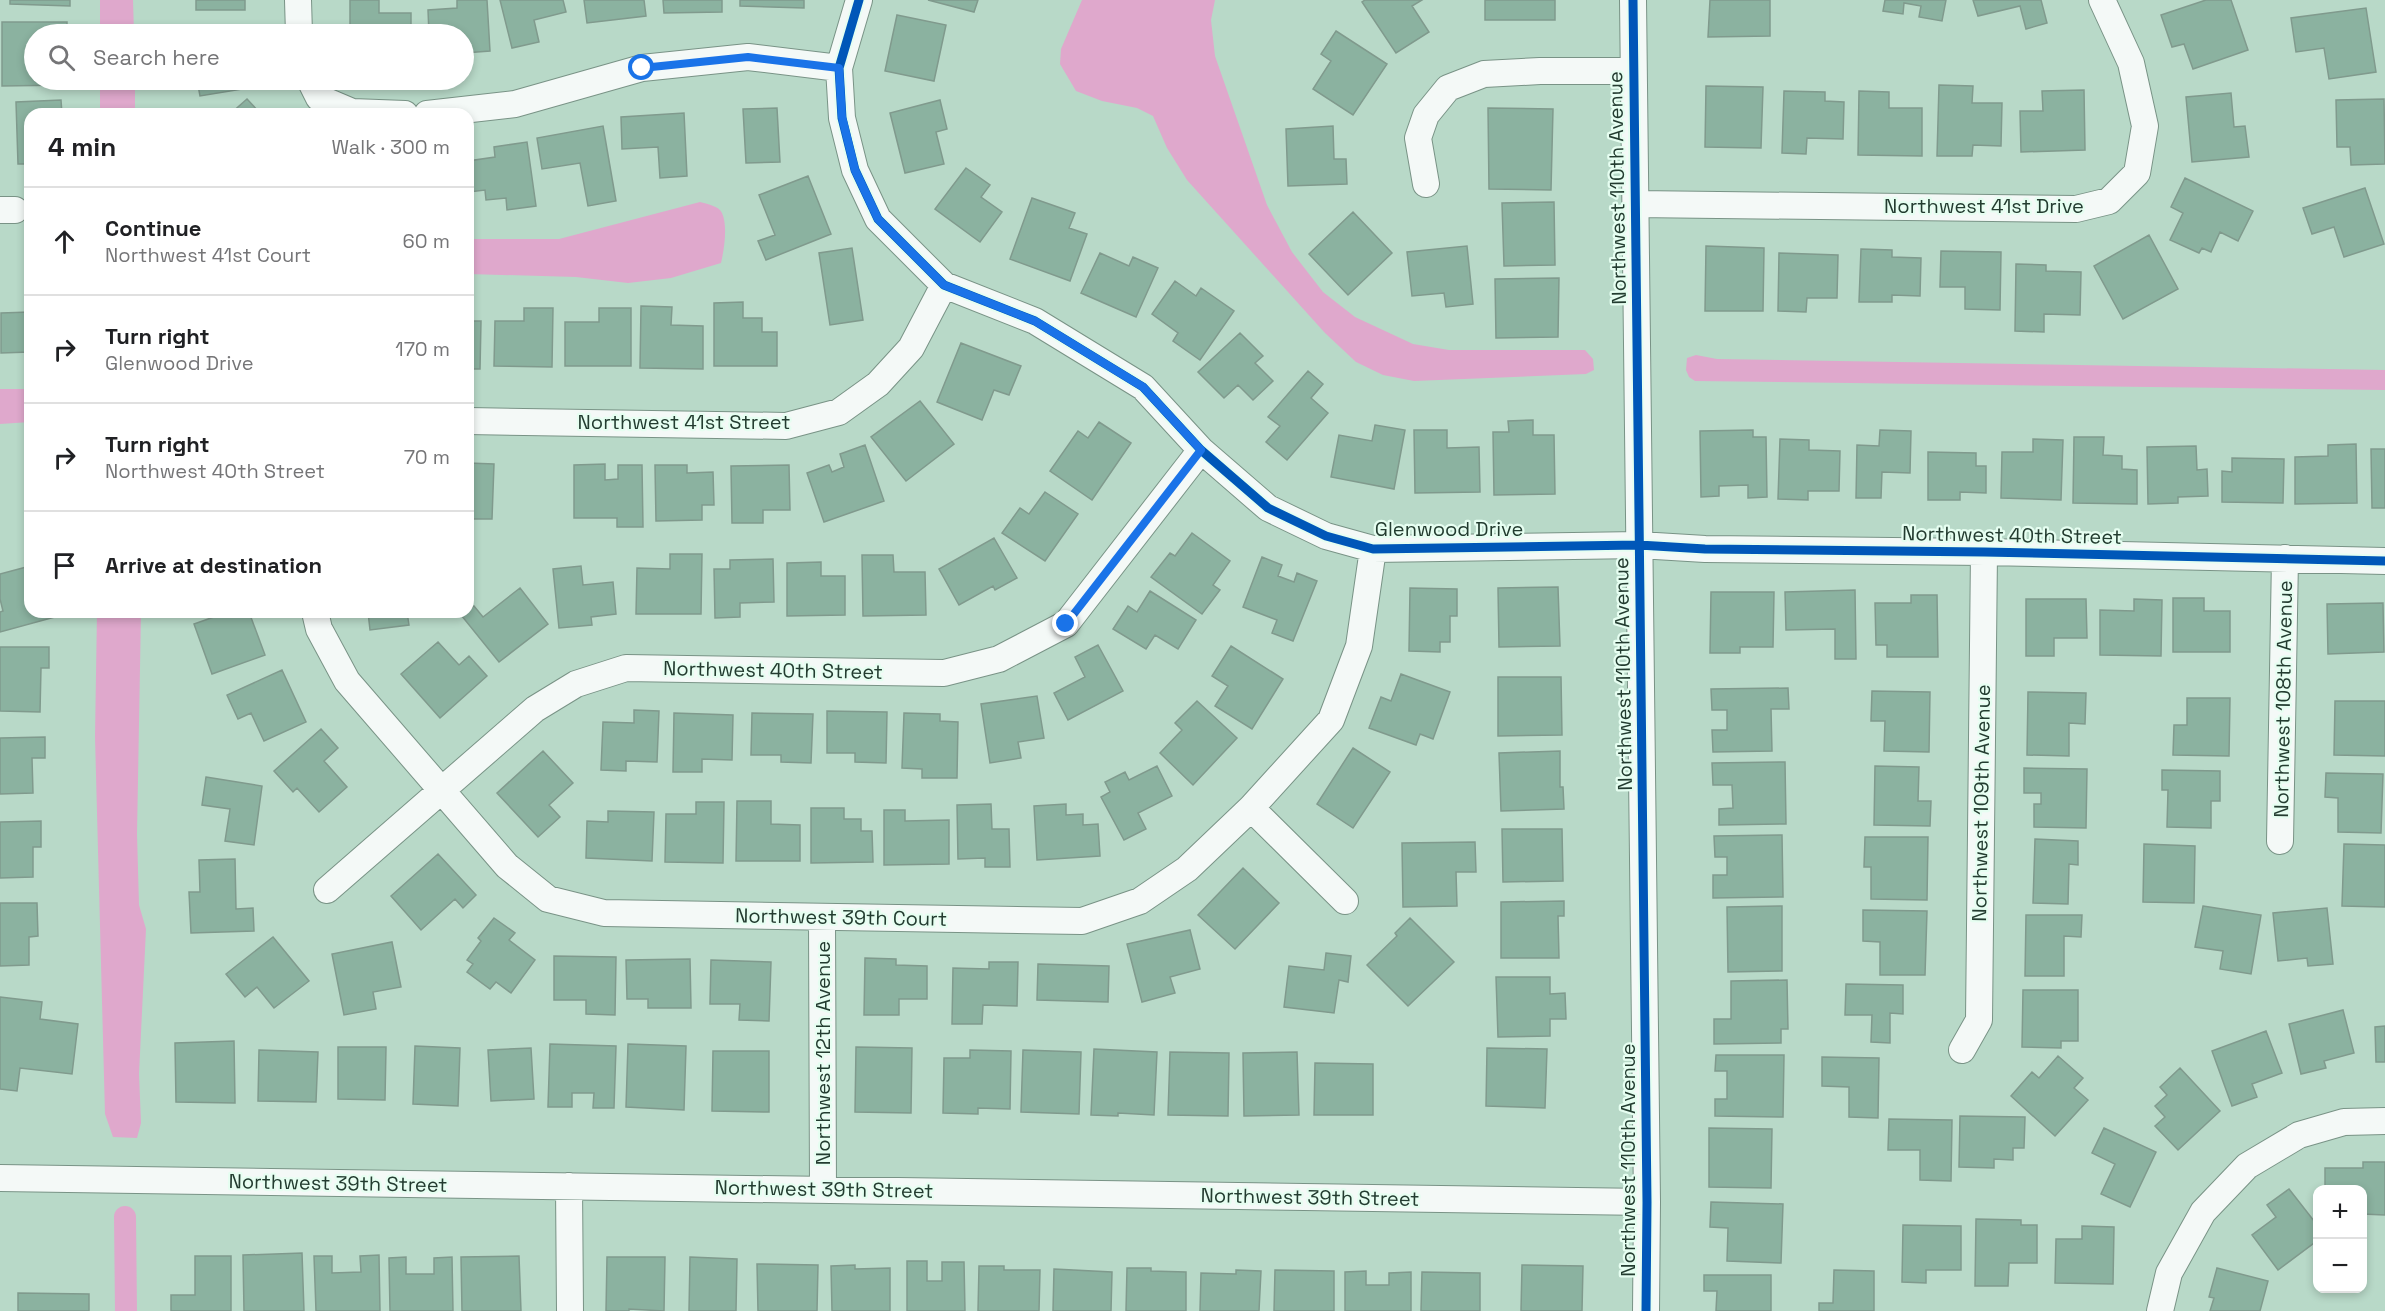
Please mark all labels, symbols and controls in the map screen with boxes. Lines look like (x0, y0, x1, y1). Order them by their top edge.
search box (24, 24, 474, 90)
icon: search (45, 41, 78, 74)
text: Search here (93, 43, 220, 71)
route start (628, 54, 654, 80)
street label: Northwest 110th Avenue (1602, 71, 1632, 305)
text: 4 min (48, 130, 116, 164)
text: Walk · 300 m (331, 134, 450, 160)
street label: Northwest 41st Drive (1884, 193, 2084, 219)
text: Continue (105, 214, 201, 242)
icon: ahead (48, 225, 81, 258)
text: 60 m (403, 228, 450, 254)
text: Northwest 41st Court (105, 242, 311, 268)
text: Turn right (105, 322, 210, 350)
icon: right (48, 333, 81, 366)
text: 170 m (395, 336, 450, 362)
text: Glenwood Drive (105, 350, 254, 376)
street label: Northwest 41st Street (578, 409, 791, 435)
text: Turn right (105, 430, 210, 458)
icon: right (48, 441, 81, 474)
text: 70 m (404, 444, 450, 470)
text: Northwest 40th Street (105, 458, 325, 484)
street label: Glenwood Drive (1375, 516, 1523, 542)
street label: Northwest 40th Street (1902, 520, 2122, 550)
icon: arrive (48, 549, 81, 582)
text: Arrive at destination (105, 551, 322, 579)
street label: Northwest 110th Avenue (1608, 557, 1638, 791)
street label: Northwest 108th Avenue (2268, 580, 2298, 818)
route end (1052, 610, 1078, 636)
street label: Northwest 40th Street (663, 655, 883, 685)
street label: Northwest 109th Avenue (1966, 684, 1996, 922)
street label: Northwest 39th Court (735, 902, 947, 932)
street label: Northwest 12th Avenue (810, 941, 836, 1165)
street label: Northwest 110th Avenue (1615, 1043, 1641, 1277)
street label: Northwest 39th Street (228, 1168, 448, 1198)
street label: Northwest 39th Street (714, 1174, 934, 1204)
street label: Northwest 39th Street (1200, 1182, 1420, 1212)
map controls (2313, 1185, 2367, 1293)
button: + (2313, 1185, 2367, 1239)
button: − (2313, 1239, 2367, 1293)

